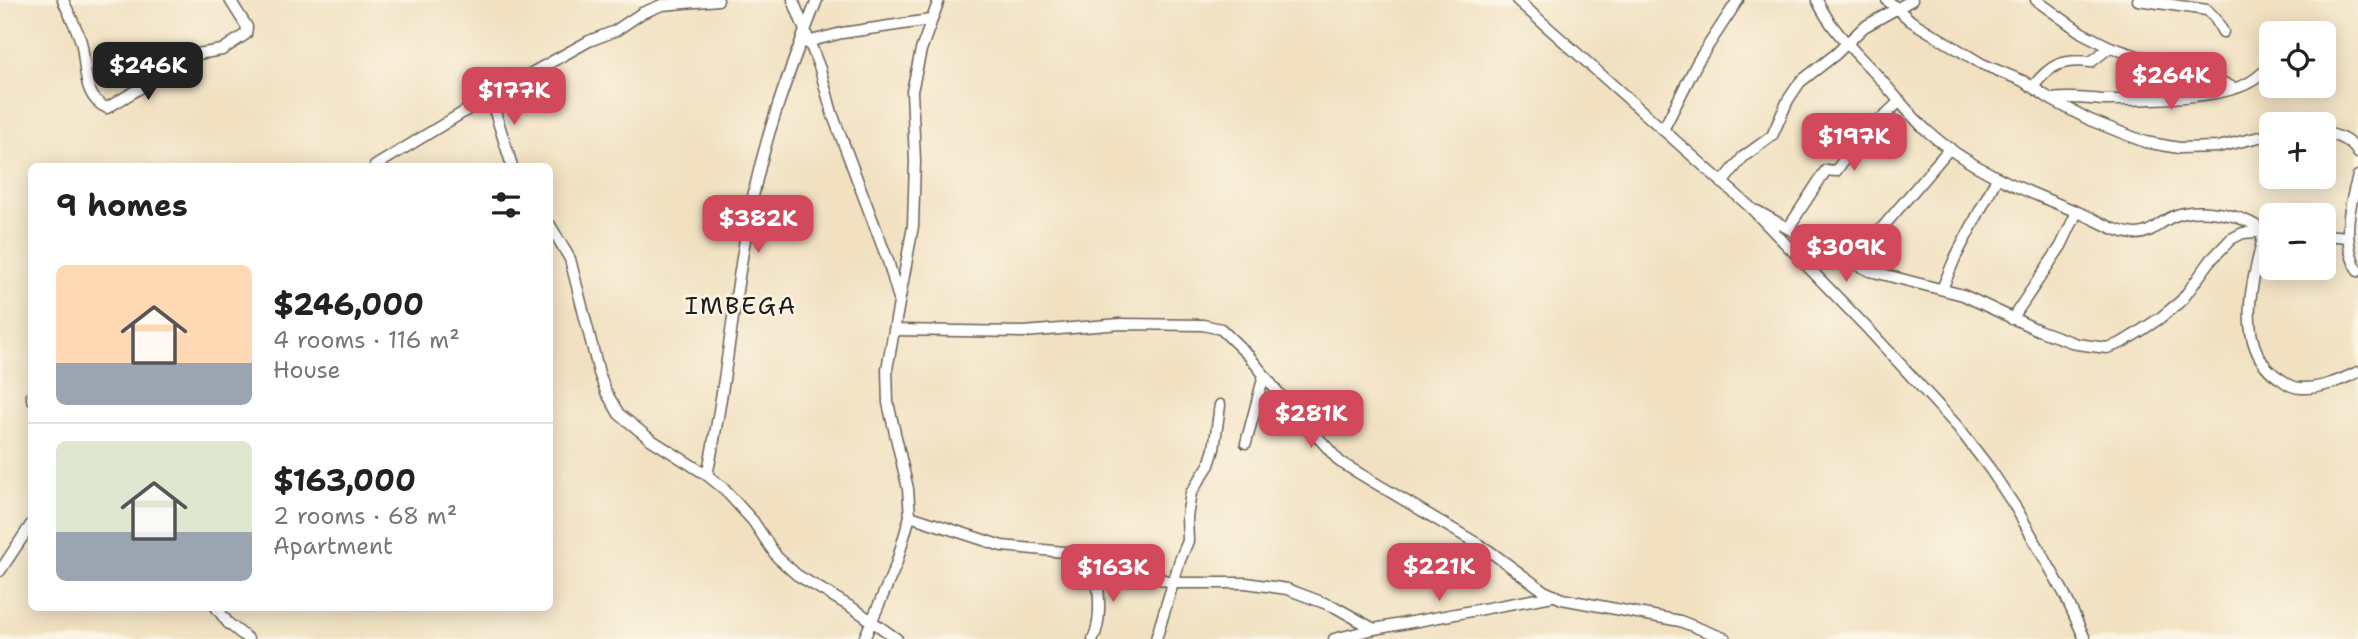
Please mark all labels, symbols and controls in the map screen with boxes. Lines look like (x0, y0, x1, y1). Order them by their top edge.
map controls (2259, 21, 2336, 280)
button: locate (2259, 21, 2336, 98)
pin: $246K (99, 42, 197, 102)
text: $246K (109, 50, 187, 80)
pin: $264K (2122, 52, 2220, 112)
text: $264K (2132, 60, 2210, 90)
pin: $177K (465, 68, 563, 127)
text: $177K (478, 75, 550, 105)
button: + (2259, 112, 2336, 189)
pin: $197K (1805, 114, 1903, 173)
text: $197K (1818, 121, 1890, 151)
text: 9 homes (56, 185, 188, 226)
icon: filters (487, 186, 525, 224)
pin: $382K (709, 196, 807, 255)
text: $382K (718, 203, 798, 233)
button: − (2259, 203, 2336, 280)
pin: $309K (1797, 224, 1895, 284)
text: $309K (1806, 232, 1886, 262)
text: $246,000 (273, 284, 424, 325)
district label: IMBEGA (685, 290, 797, 322)
icon: home (112, 293, 196, 377)
text: 4 rooms · 116 m² (273, 325, 460, 355)
text: House (273, 355, 341, 385)
pin: $281K (1262, 391, 1360, 450)
text: $281K (1275, 398, 1347, 428)
text: $163,000 (273, 460, 416, 501)
icon: home (112, 469, 196, 553)
text: 2 rooms · 68 m² (273, 501, 457, 531)
text: Apartment (273, 531, 393, 561)
pin: $163K (1064, 544, 1162, 604)
pin: $221K (1390, 544, 1488, 603)
text: $221K (1403, 551, 1475, 581)
text: $163K (1077, 552, 1149, 582)

